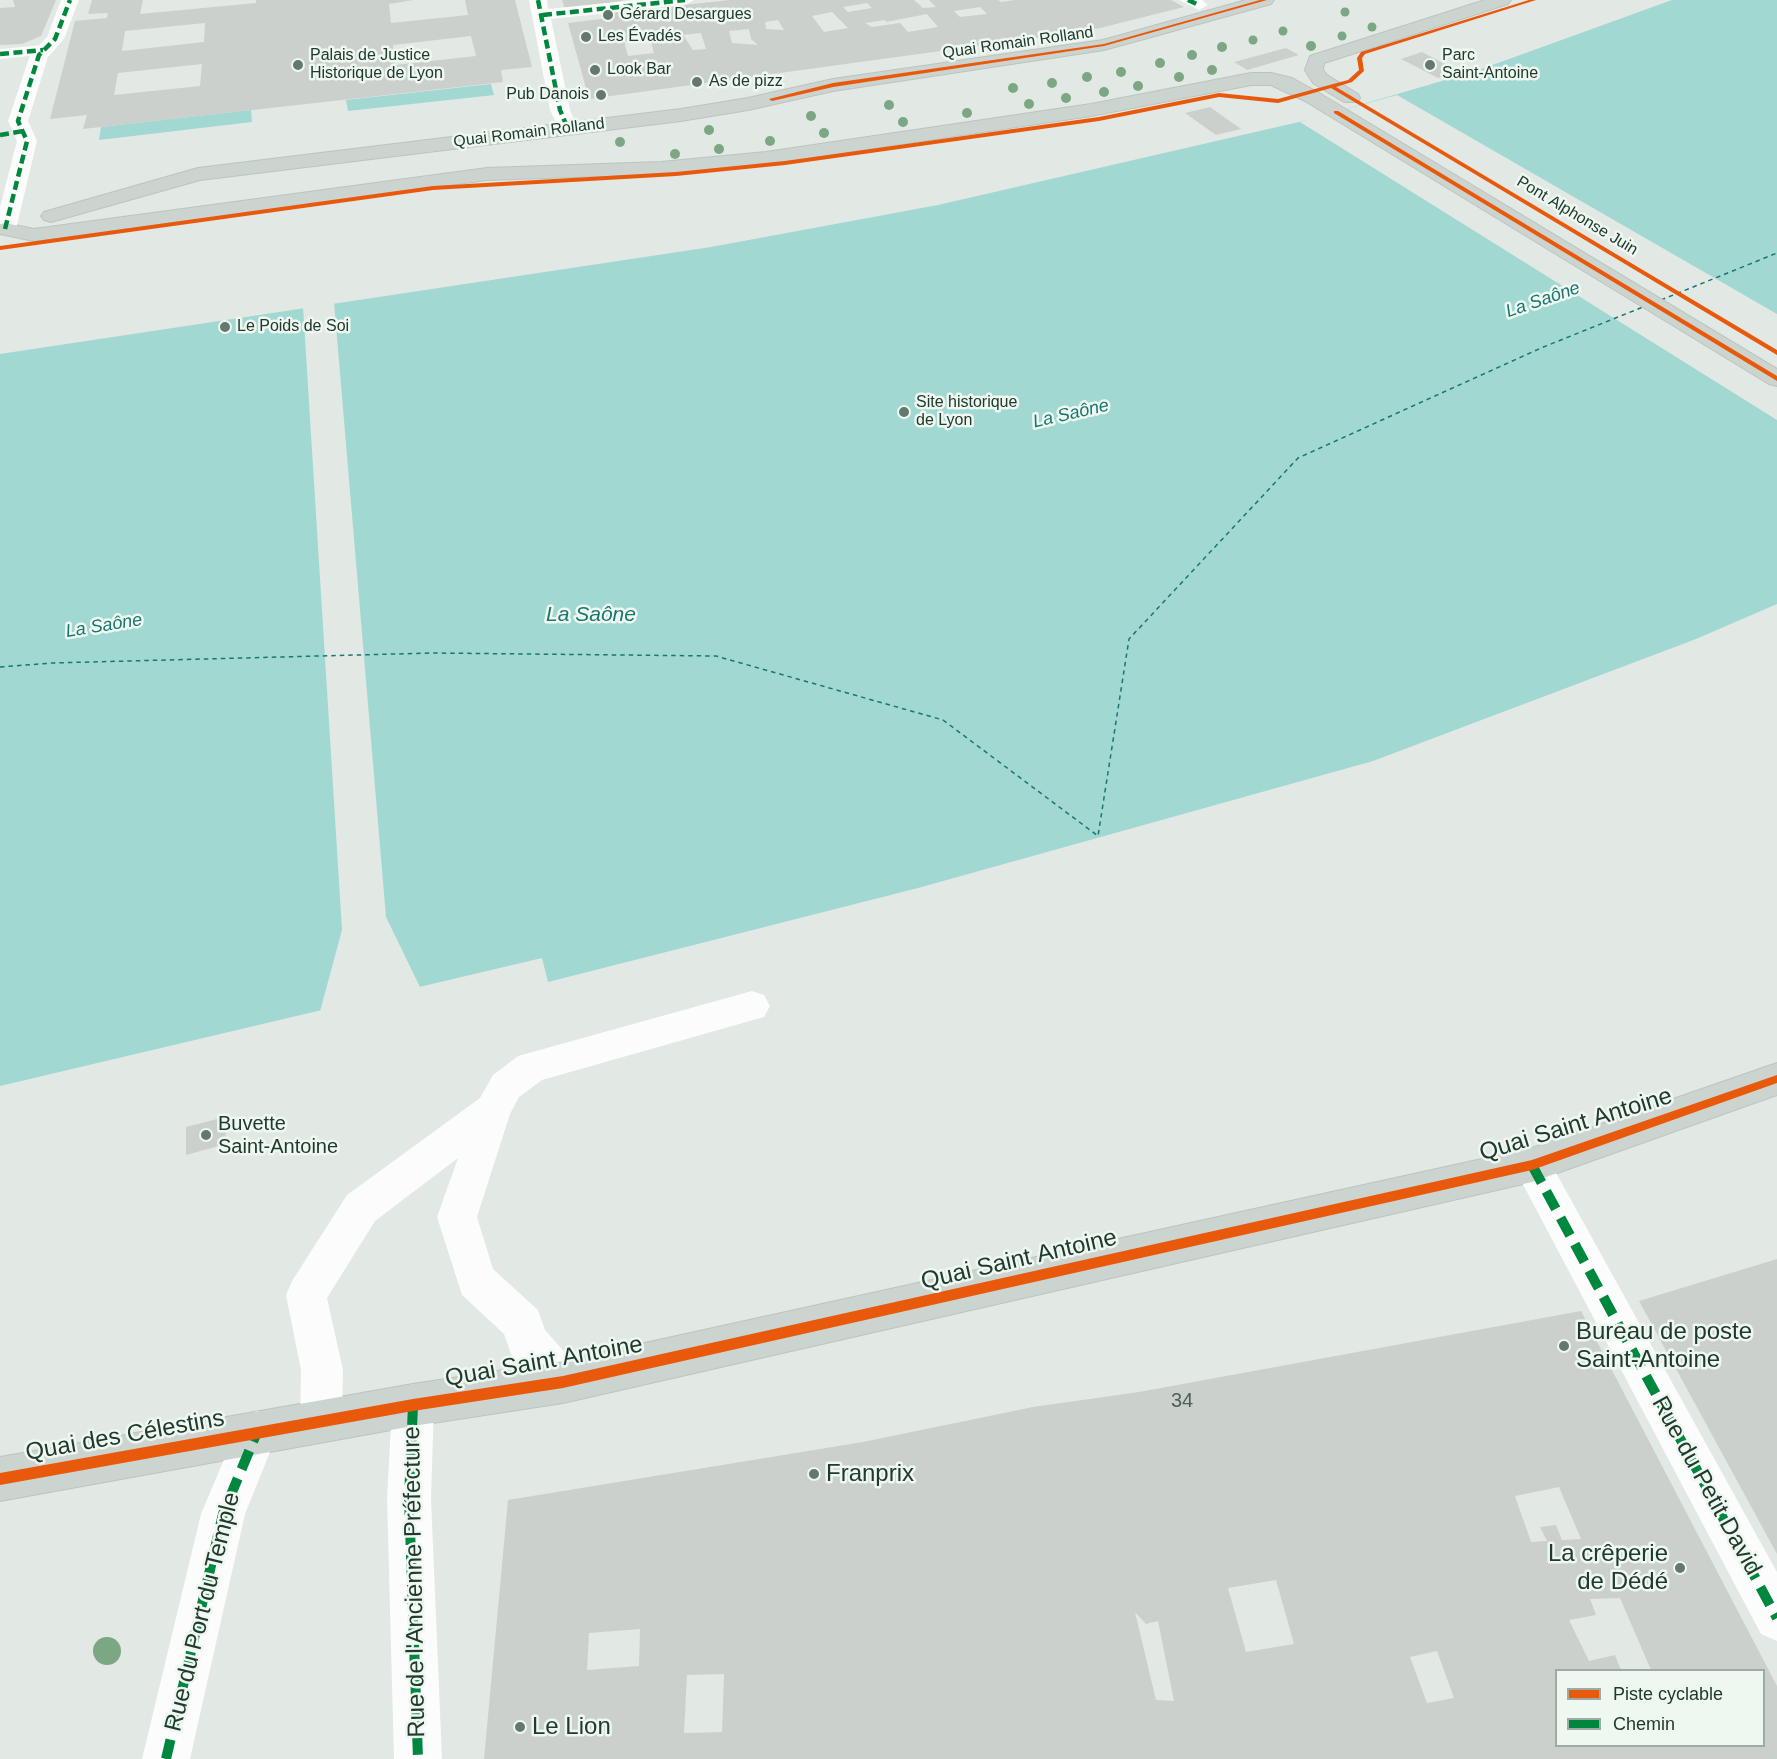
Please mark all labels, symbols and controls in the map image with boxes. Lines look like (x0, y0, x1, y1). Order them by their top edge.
place label: Gérard Desargues (620, 5, 752, 25)
marker: Gérard Desargues (601, 8, 615, 22)
street label: Quai Romain Rolland (941, 23, 1095, 63)
place label: Les Évadés (598, 27, 682, 47)
marker: Les Évadés (579, 30, 593, 44)
place label: Palais de Justice Historique de Lyon (310, 46, 443, 84)
place label: Parc Saint-Antoine (1442, 46, 1538, 84)
marker: Palais de Justice Historique de Lyon (291, 58, 305, 72)
marker: Parc Saint-Antoine (1423, 58, 1437, 72)
place label: Look Bar (607, 60, 671, 80)
marker: Look Bar (588, 63, 602, 77)
place label: As de pizz (709, 72, 783, 92)
marker: As de pizz (690, 75, 704, 89)
place label: Pub Danois (506, 85, 589, 105)
marker: Pub Danois (594, 88, 608, 102)
street label: Quai Romain Rolland (452, 114, 606, 152)
street label: Pont Alphonse Juin (1513, 172, 1641, 260)
water label: La Saône (1503, 277, 1583, 323)
place label: Le Poids de Soi (237, 317, 349, 337)
marker: Le Poids de Soi (218, 320, 232, 334)
place label: Site historique de Lyon (916, 393, 1017, 431)
water label: La Saône (1031, 395, 1111, 433)
marker: Site historique de Lyon (897, 405, 911, 419)
water label: La Saône (546, 602, 636, 628)
water label: La Saône (64, 609, 144, 643)
street label: Quai Saint Antoine (1476, 1082, 1676, 1168)
place label: Buvette Saint-Antoine (218, 1112, 338, 1159)
marker: Buvette Saint-Antoine (199, 1128, 213, 1142)
street label: Quai Saint Antoine (918, 1223, 1120, 1297)
place label: Bureau de poste Saint-Antoine (1576, 1318, 1752, 1374)
street label: Quai Saint Antoine (443, 1330, 645, 1394)
marker: Bureau de poste Saint-Antoine (1557, 1339, 1571, 1353)
house number: 34 (1171, 1389, 1193, 1413)
street label: Rue du Petit David (1645, 1392, 1767, 1580)
street label: Quai des Célestins (23, 1404, 227, 1468)
street label: Rue de l'Ancienne Préfecture (398, 1426, 432, 1738)
place label: Franprix (826, 1460, 914, 1488)
marker: Franprix (807, 1467, 821, 1481)
street label: Rue du Port du Temple (159, 1489, 247, 1735)
place label: La crêperie de Dédé (1548, 1540, 1668, 1596)
marker: La crêperie de Dédé (1673, 1561, 1687, 1575)
legend (1555, 1669, 1765, 1747)
text: Piste cyclable (1613, 1684, 1723, 1704)
place label: Le Lion (532, 1713, 611, 1741)
text: Chemin (1613, 1714, 1675, 1734)
marker: Le Lion (513, 1720, 527, 1734)

